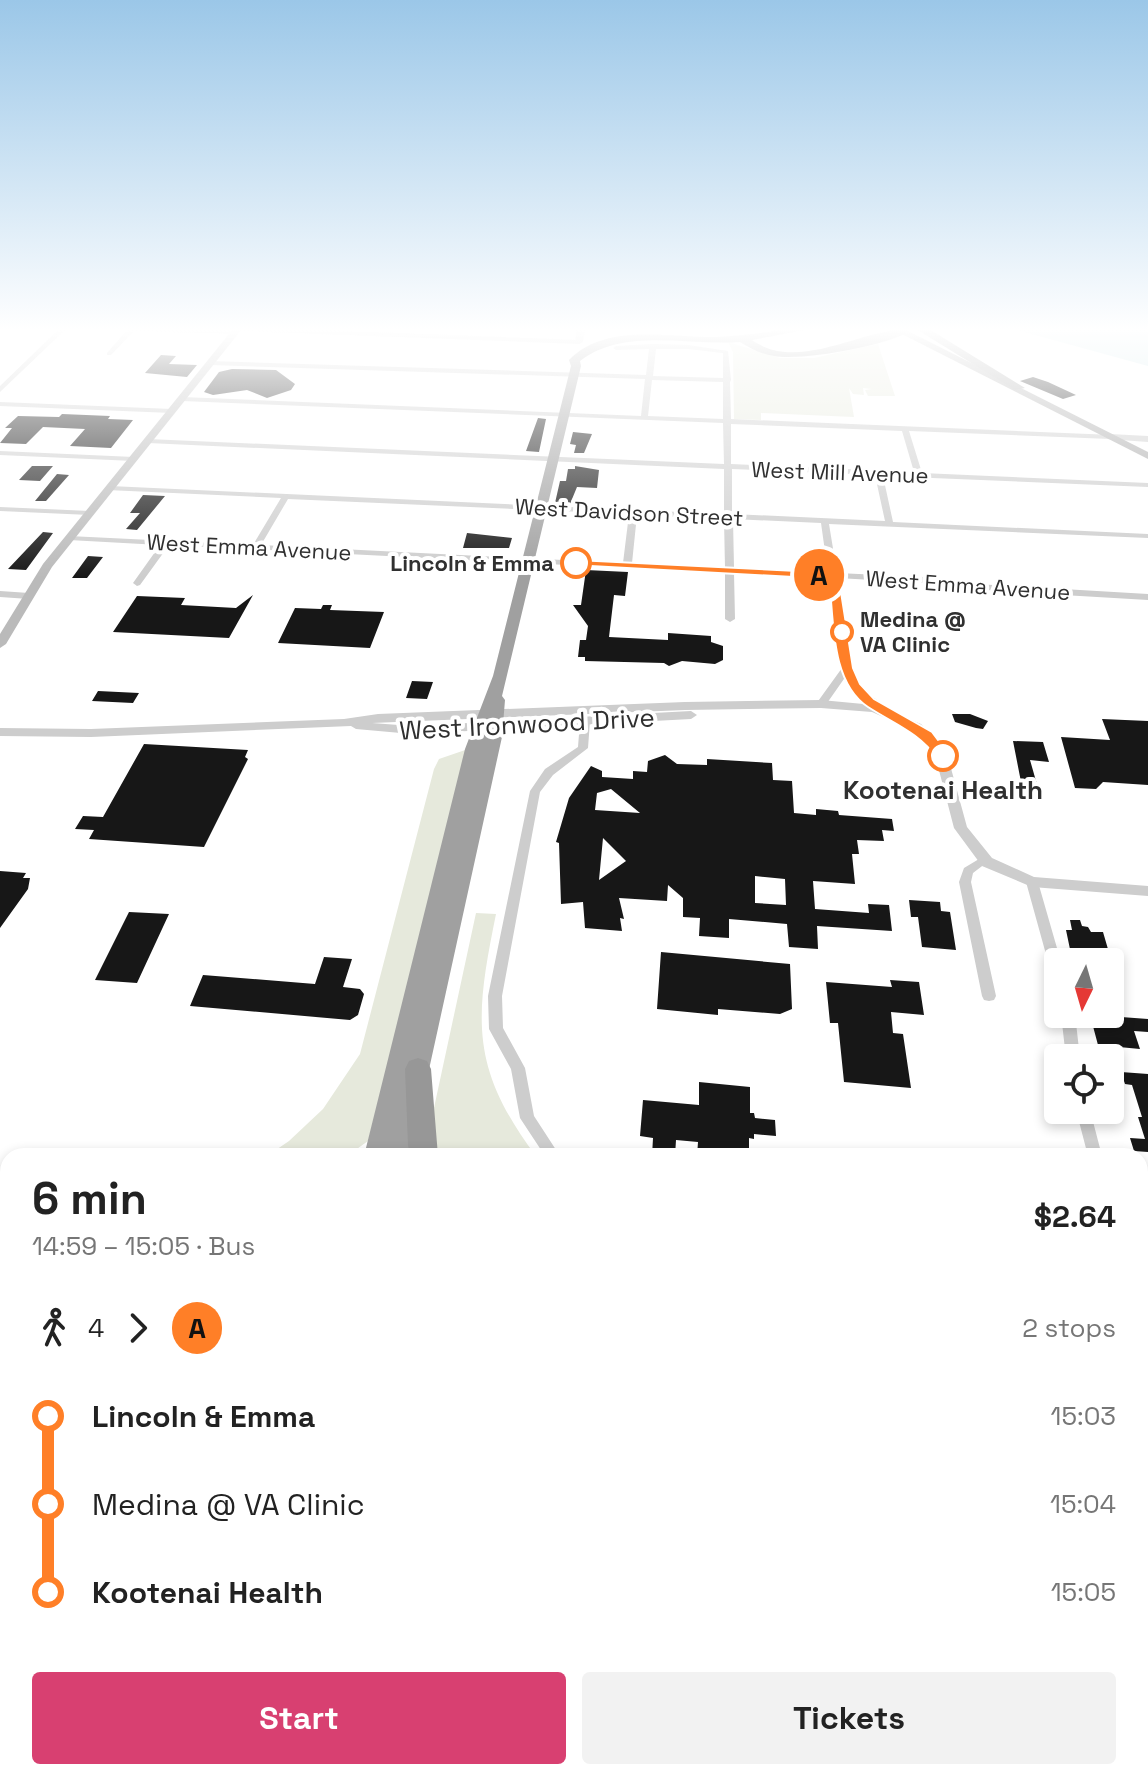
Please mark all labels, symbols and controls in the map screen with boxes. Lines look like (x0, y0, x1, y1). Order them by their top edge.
street label: West Mill Avenue (751, 455, 929, 489)
street label: West Davidson Street (514, 492, 744, 532)
street label: West Emma Avenue (146, 528, 352, 566)
marker: Lincoln & Emma (561, 548, 591, 578)
place label: Lincoln & Emma (390, 549, 554, 577)
line badge: A (793, 549, 845, 601)
text: A (810, 557, 828, 593)
street label: West Emma Avenue (865, 564, 1071, 606)
place label: Medina @ VA Clinic (860, 605, 966, 658)
marker: Medina @ VA Clinic (831, 621, 853, 643)
street label: West Ironwood Drive (398, 700, 656, 748)
marker: Kootenai Health (928, 741, 958, 771)
place label: Kootenai Health (843, 773, 1043, 807)
north arrow (1044, 948, 1124, 1028)
map controls (1044, 948, 1124, 1124)
button: locate (1044, 1044, 1124, 1124)
text: 6 min (32, 1171, 147, 1227)
text: $2.64 (1034, 1197, 1116, 1236)
text: 14:59 – 15:05 · Bus (32, 1229, 255, 1263)
icon: walk (32, 1306, 76, 1350)
icon: forward (116, 1306, 160, 1350)
text: A (188, 1310, 206, 1346)
text: 4 (88, 1311, 104, 1345)
text: 2 stops (1022, 1311, 1116, 1345)
text: Lincoln & Emma (92, 1397, 315, 1436)
text: 15:03 (1051, 1399, 1116, 1433)
text: Medina @ VA Clinic (92, 1485, 365, 1524)
text: 15:04 (1050, 1487, 1116, 1521)
text: Kootenai Health (92, 1573, 323, 1612)
text: 15:05 (1051, 1575, 1116, 1609)
button: Start (32, 1672, 566, 1764)
button: Tickets (582, 1672, 1116, 1764)

